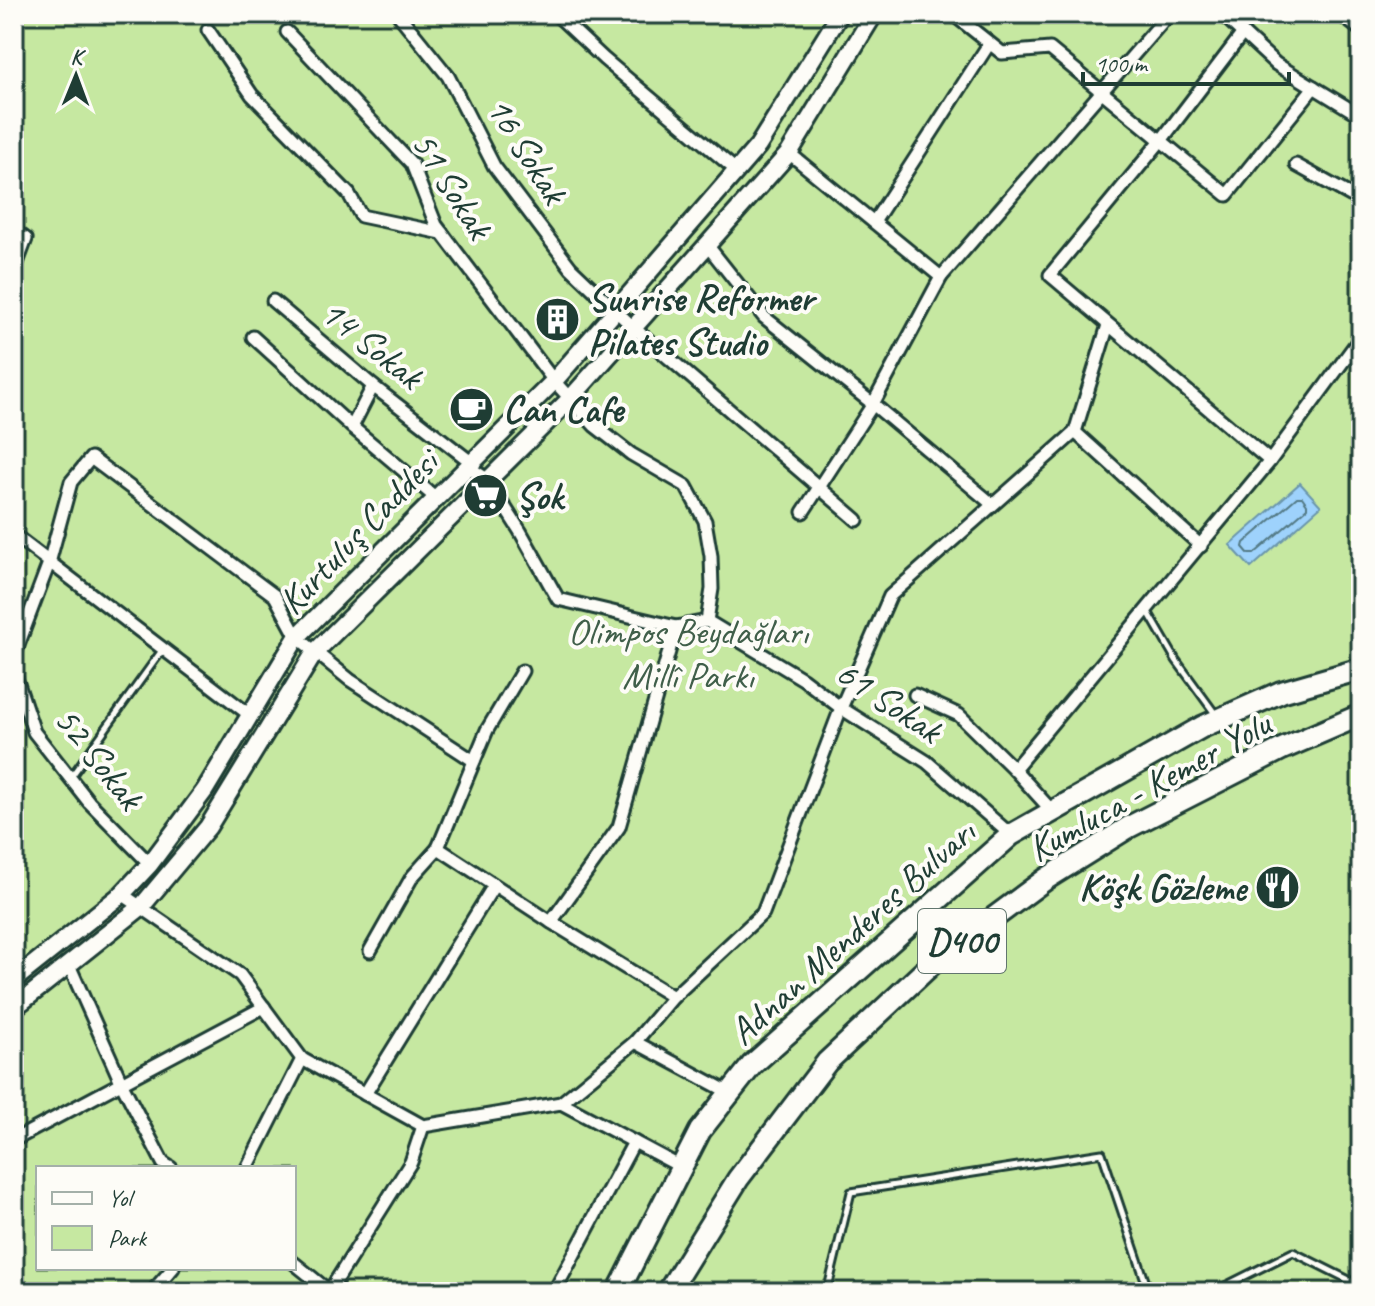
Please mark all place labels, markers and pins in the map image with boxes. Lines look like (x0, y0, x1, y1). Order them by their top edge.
place label: Sunrise Reformer Pilates Studio (588, 275, 818, 366)
building icon: Sunrise Reformer Pilates Studio (533, 296, 581, 344)
cafe icon: Can Cafe (448, 385, 496, 433)
place label: Can Cafe (503, 386, 626, 433)
supermarket icon: Şok (461, 472, 509, 520)
place label: Şok (516, 473, 566, 520)
restaurant icon: Köşk Gözleme (1253, 863, 1301, 911)
place label: Köşk Gözleme (1079, 864, 1249, 911)

